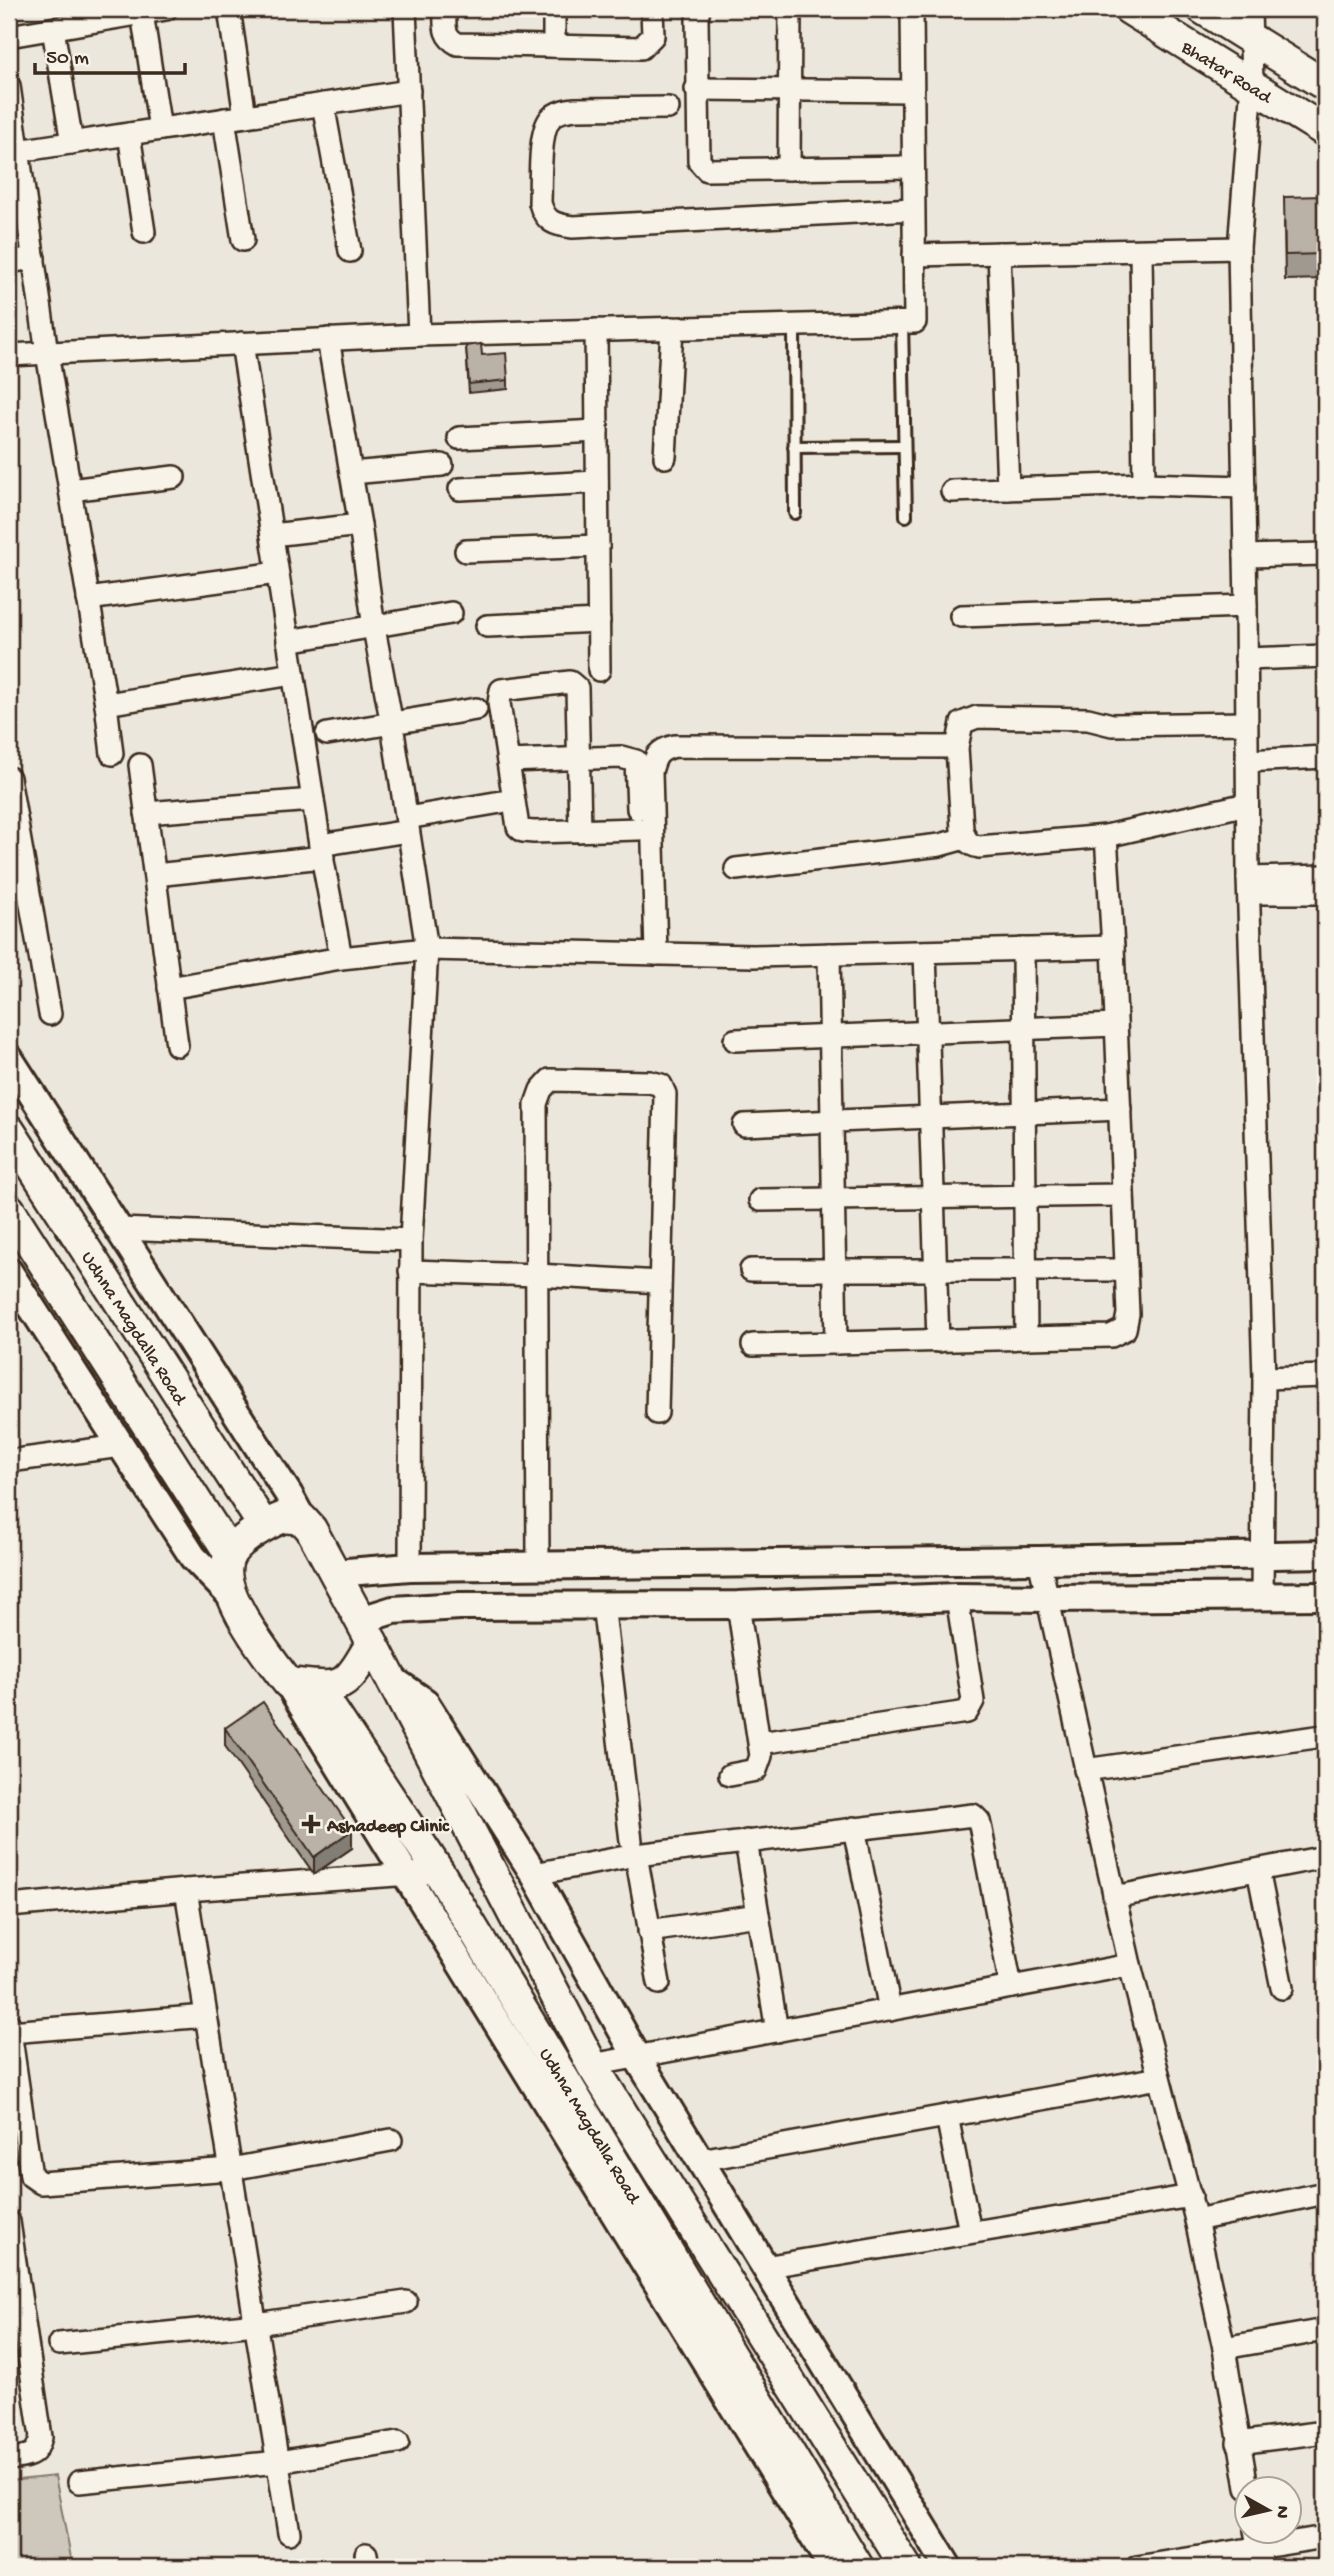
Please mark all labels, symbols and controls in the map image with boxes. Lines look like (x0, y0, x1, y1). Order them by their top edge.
scale bar (35, 32, 186, 76)
street label: Bhatar Road (1176, 36, 1276, 111)
text: 50 m (46, 47, 89, 72)
street label: Udhna Magdalla Road (75, 1248, 191, 1411)
marker: Ashadeep Clinic (301, 1814, 321, 1834)
place label: Ashadeep Clinic (326, 1816, 450, 1839)
street label: Udhna Magdalla Road (533, 2044, 645, 2210)
north arrow (1232, 2474, 1302, 2544)
text: N (1269, 2504, 1294, 2520)

